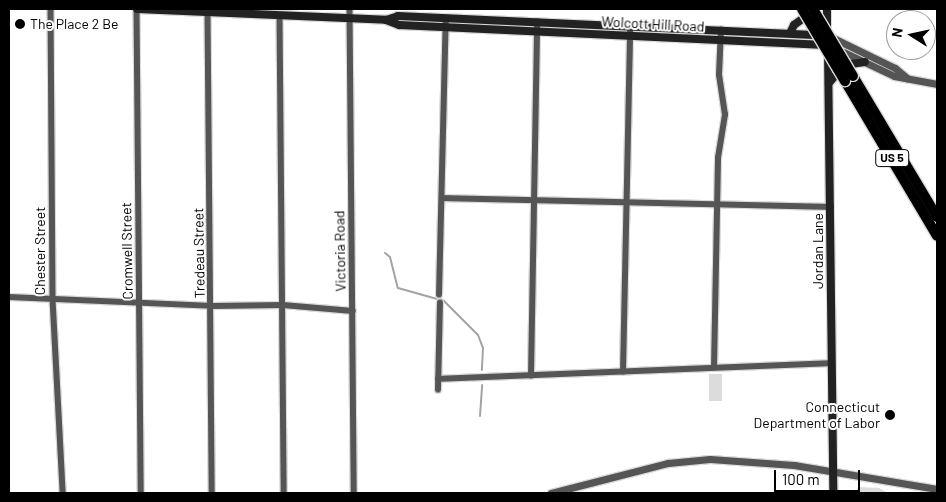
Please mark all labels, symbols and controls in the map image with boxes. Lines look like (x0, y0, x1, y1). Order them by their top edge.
north arrow (886, 10, 936, 60)
street label: Wolcott Hill Road (601, 13, 705, 35)
place label: The Place 2 Be (30, 16, 118, 32)
marker: The Place 2 Be (14, 18, 26, 30)
text: N (888, 26, 906, 39)
road number: US 5 (874, 148, 910, 168)
street label: Cromwell Street (118, 202, 136, 300)
street label: Chester Street (32, 207, 48, 295)
street label: Tredeau Street (190, 208, 208, 298)
street label: Victoria Road (331, 210, 349, 292)
street label: Jordan Lane (810, 213, 826, 289)
place label: Connecticut Department of Labor (754, 399, 880, 432)
marker: Connecticut Department of Labor (884, 409, 896, 421)
scale bar (776, 460, 862, 492)
text: 100 m (782, 470, 820, 488)

